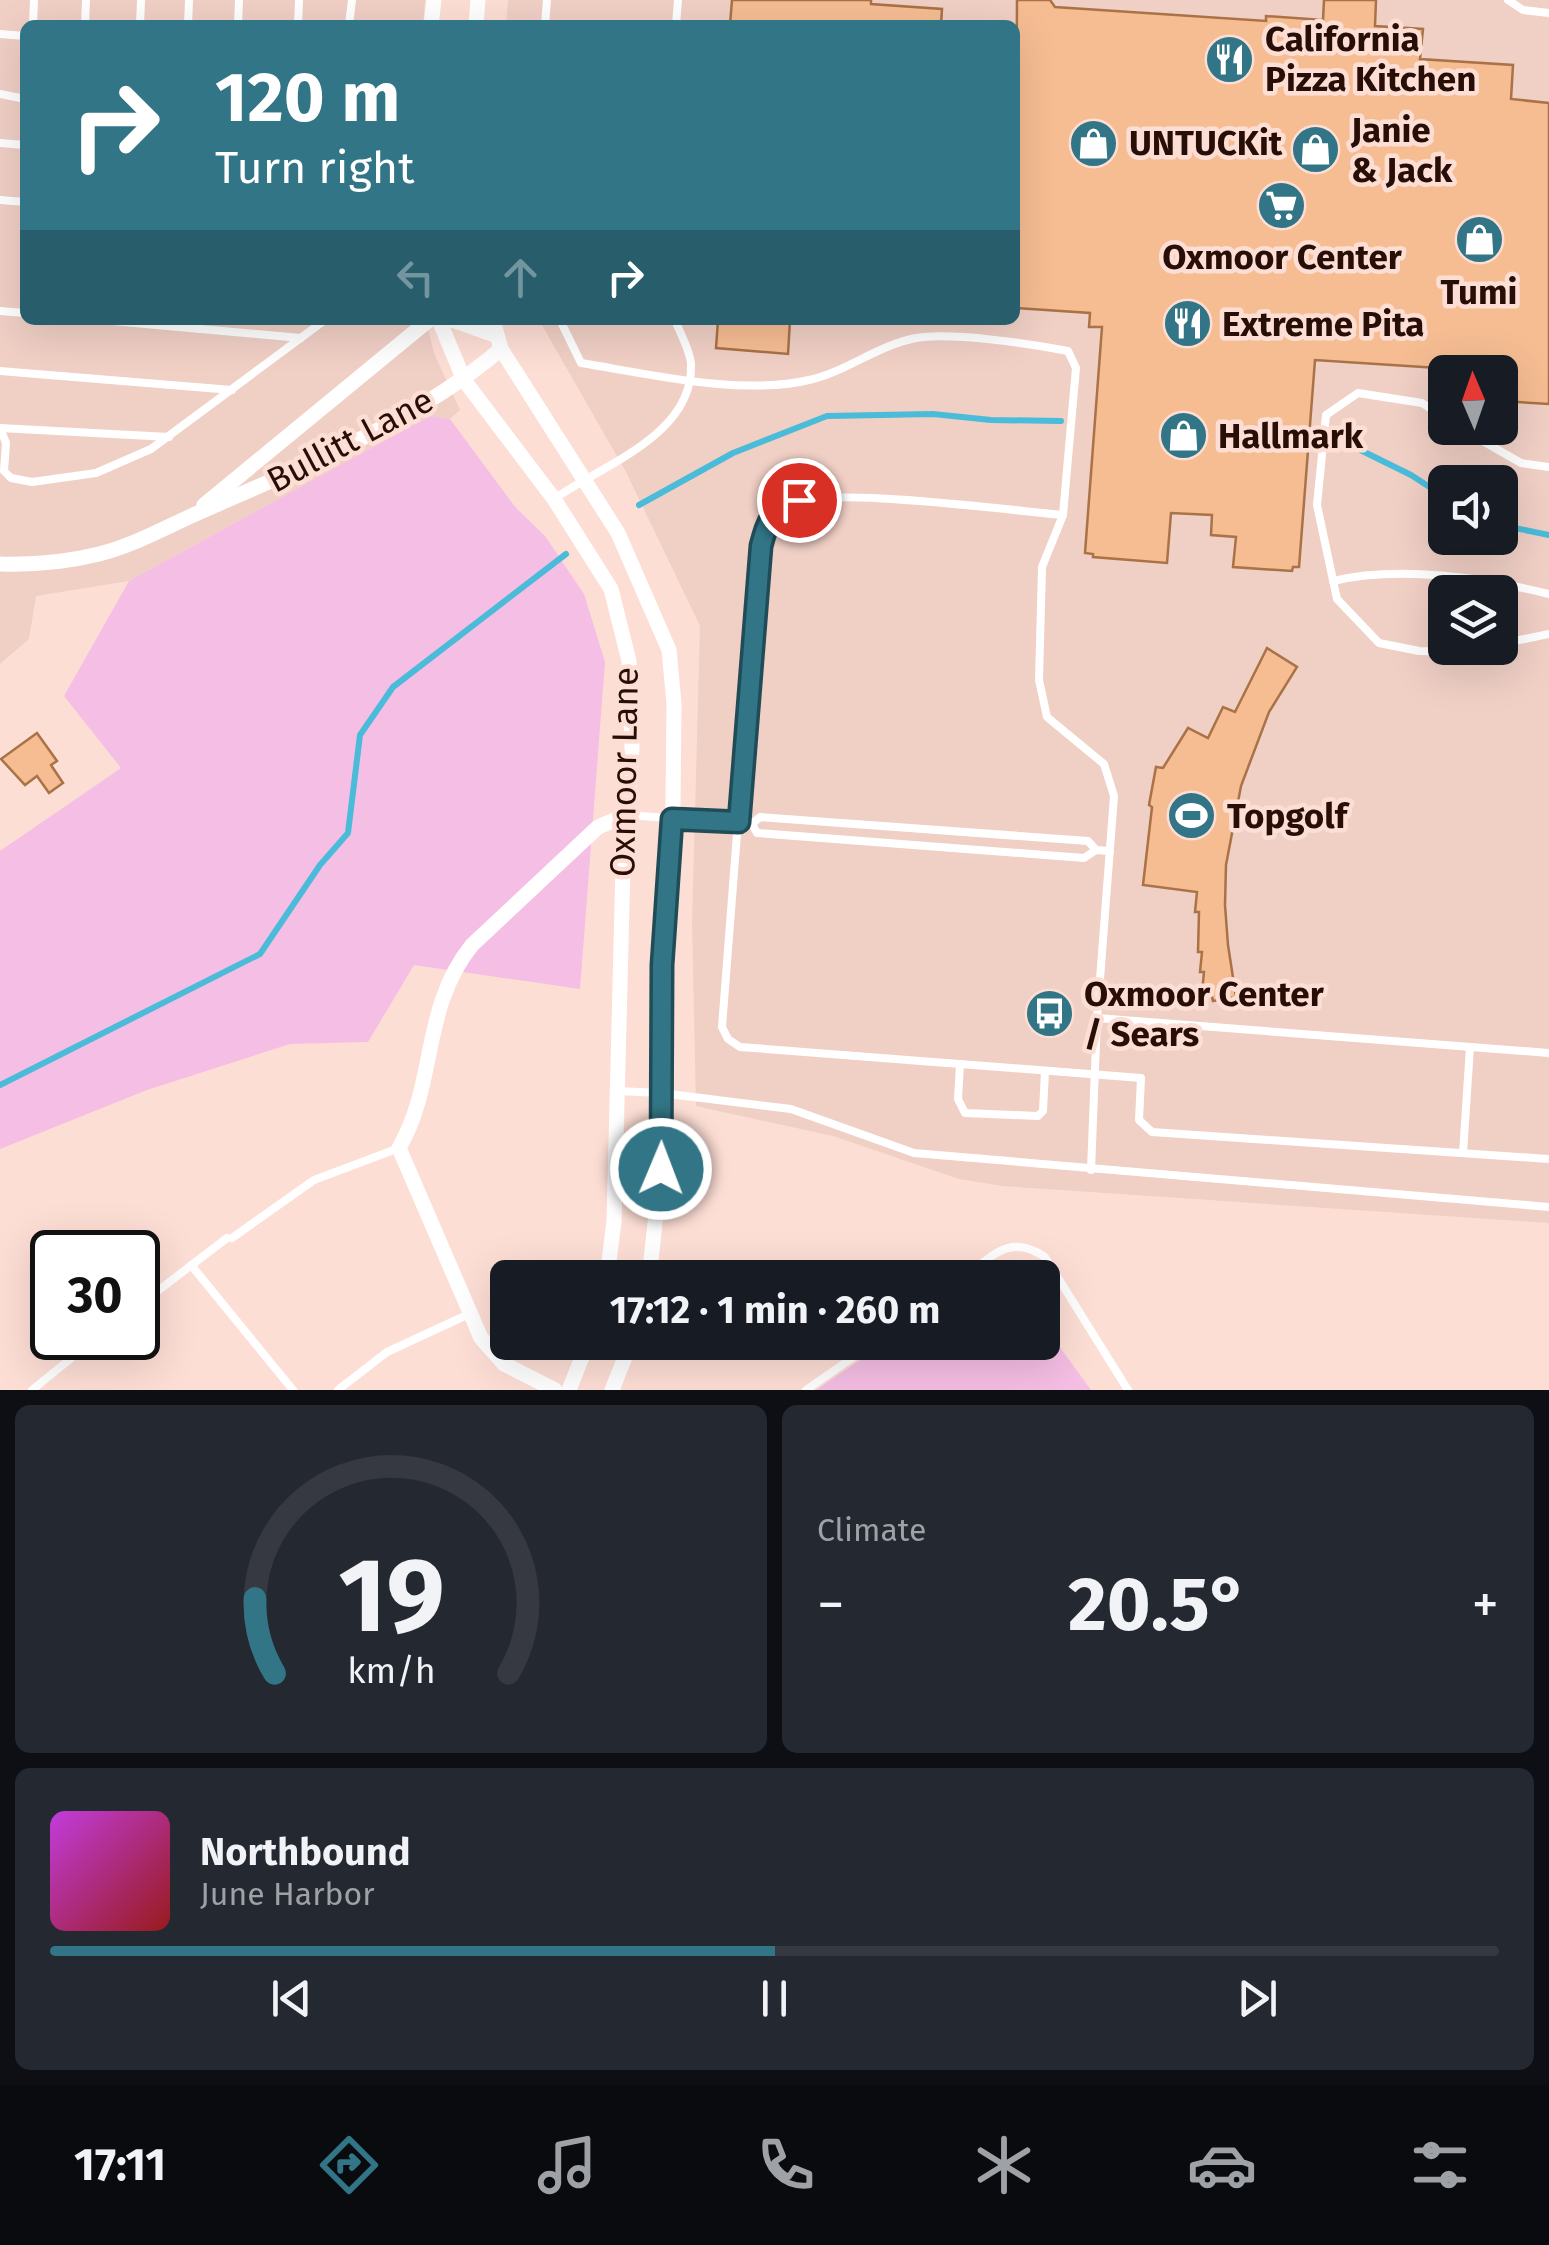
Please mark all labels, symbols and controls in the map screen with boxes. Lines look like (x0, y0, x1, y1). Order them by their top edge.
place label: California Pizza Kitchen (1265, 18, 1476, 100)
restaurant icon: California Pizza Kitchen (1204, 33, 1256, 85)
text: 120 m (215, 56, 400, 140)
icon: right (50, 60, 180, 190)
place label: Janie & Jack (1350, 109, 1453, 191)
shop icon: UNTUCKit (1068, 117, 1120, 169)
place label: UNTUCKit (1129, 122, 1283, 164)
shop icon: Janie & Jack (1290, 124, 1342, 176)
text: Turn right (215, 141, 414, 195)
supermarket icon: Oxmoor Center (1256, 179, 1308, 231)
shop icon: Tumi (1453, 214, 1505, 266)
place label: Oxmoor Center (1162, 236, 1403, 278)
icon: left (388, 250, 443, 305)
icon: ahead (493, 250, 548, 305)
icon: right (598, 250, 653, 305)
place label: Tumi (1441, 271, 1517, 313)
restaurant icon: Extreme Pita (1161, 298, 1213, 350)
place label: Extreme Pita (1222, 303, 1424, 345)
north arrow (1428, 355, 1518, 445)
map controls (1428, 355, 1518, 665)
street label: Bullitt Lane (260, 379, 440, 501)
shop icon: Hallmark (1157, 410, 1209, 462)
place label: Hallmark (1218, 415, 1364, 457)
pin (757, 458, 842, 543)
button: sound (1428, 465, 1518, 555)
icon: arrive (772, 473, 827, 528)
button: layers (1428, 575, 1518, 665)
street label: Oxmoor Lane (601, 667, 647, 877)
sports icon: Topgolf (1166, 790, 1218, 842)
place label: Topgolf (1227, 795, 1351, 837)
place label: Oxmoor Center / Sears (1084, 973, 1325, 1055)
bus stop icon: Oxmoor Center / Sears (1023, 988, 1075, 1040)
position arrow (609, 1117, 713, 1221)
speed limit sign: 30 (30, 1230, 160, 1360)
text: 17:12 · 1 min · 260 m (610, 1287, 940, 1333)
text: Climate (817, 1511, 926, 1549)
text: 19 (338, 1534, 444, 1659)
text: 20.5° (1068, 1560, 1248, 1650)
text: − (817, 1572, 845, 1638)
text: + (1472, 1572, 1499, 1638)
text: km/h (347, 1650, 435, 1692)
text: Northbound (200, 1829, 411, 1875)
text: June Harbor (200, 1875, 375, 1913)
icon: previous (264, 1971, 319, 2026)
icon: pause (747, 1971, 802, 2026)
icon: next (1230, 1971, 1285, 2026)
icon: directions (314, 2130, 384, 2200)
icon: music (532, 2130, 602, 2200)
icon: phone (751, 2130, 821, 2200)
icon: climate (969, 2130, 1039, 2200)
icon: car (1187, 2130, 1257, 2200)
icon: filters (1405, 2130, 1475, 2200)
text: 17:11 (74, 2138, 166, 2192)

